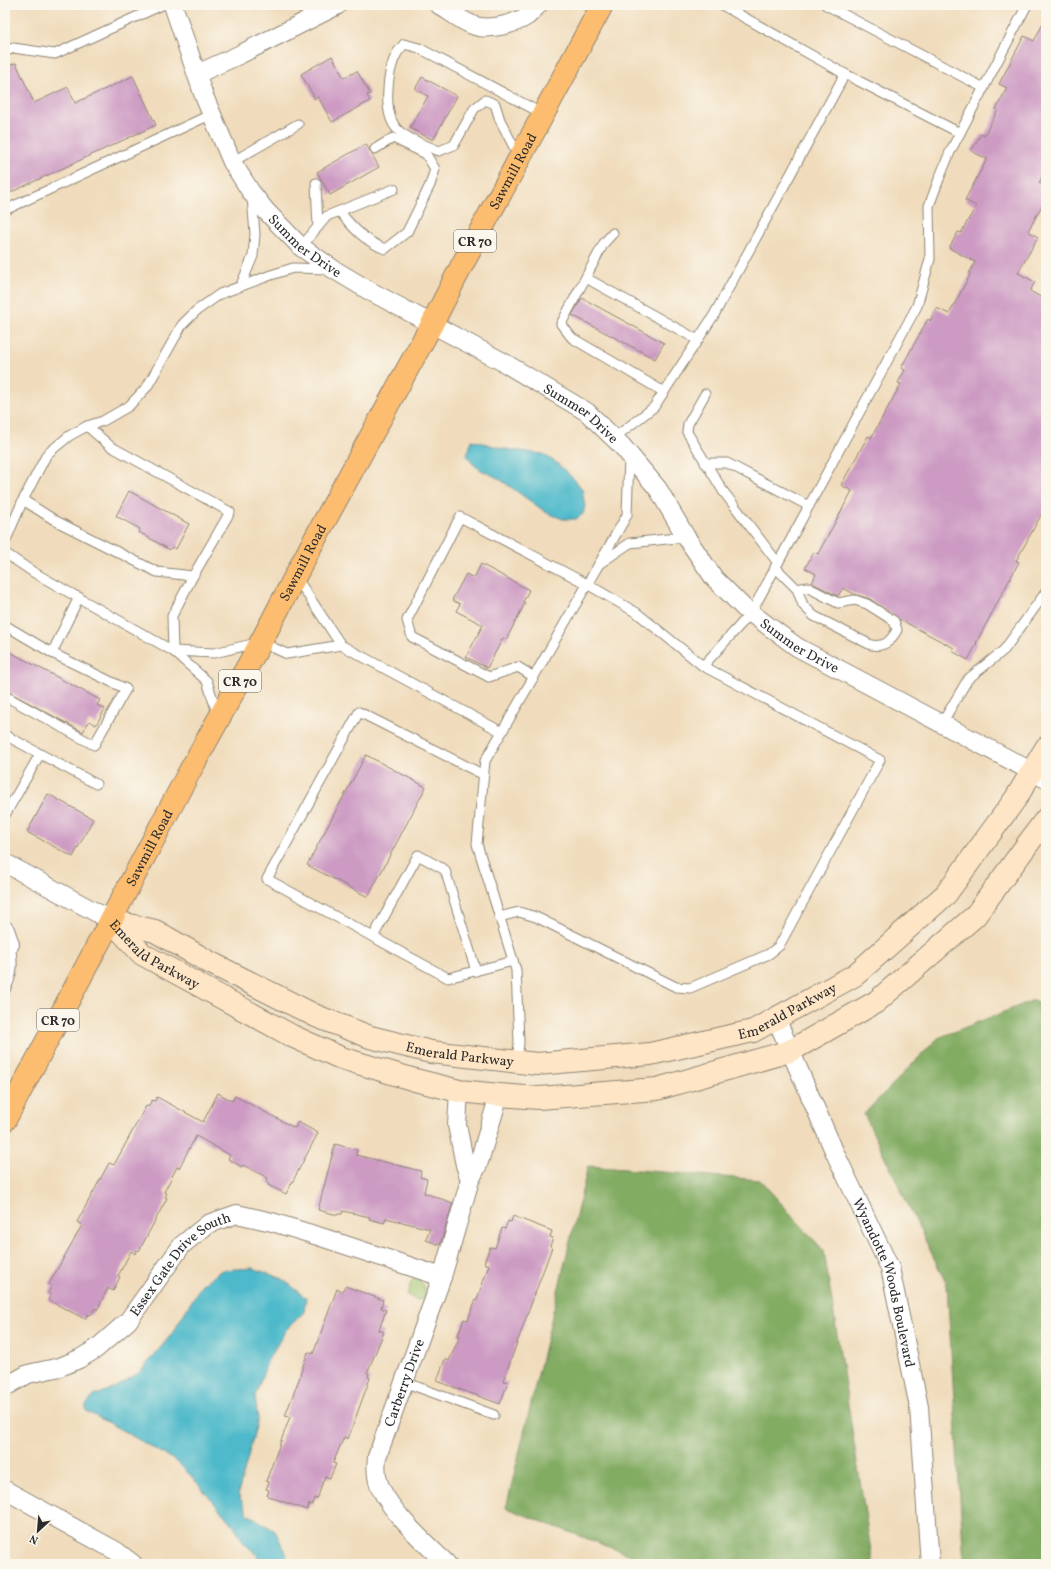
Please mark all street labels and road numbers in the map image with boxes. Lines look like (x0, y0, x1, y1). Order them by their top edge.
street label: Sawmill Road (485, 130, 542, 214)
street label: Summer Drive (263, 211, 345, 283)
road number: CR 70 (454, 230, 496, 252)
street label: Summer Drive (539, 380, 622, 449)
street label: Sawmill Road (276, 521, 332, 605)
street label: Summer Drive (755, 615, 842, 679)
road number: CR 70 (219, 670, 261, 692)
street label: Sawmill Road (122, 807, 179, 890)
street label: Emerald Parkway (104, 916, 203, 995)
street label: Emerald Parkway (737, 979, 841, 1045)
road number: CR 70 (37, 1009, 79, 1031)
street label: Emerald Parkway (404, 1038, 515, 1072)
street label: Wyandotte Woods Boulevard (847, 1195, 919, 1369)
street label: Essex Gate Drive South (126, 1209, 234, 1321)
street label: Carberry Drive (381, 1336, 430, 1430)

